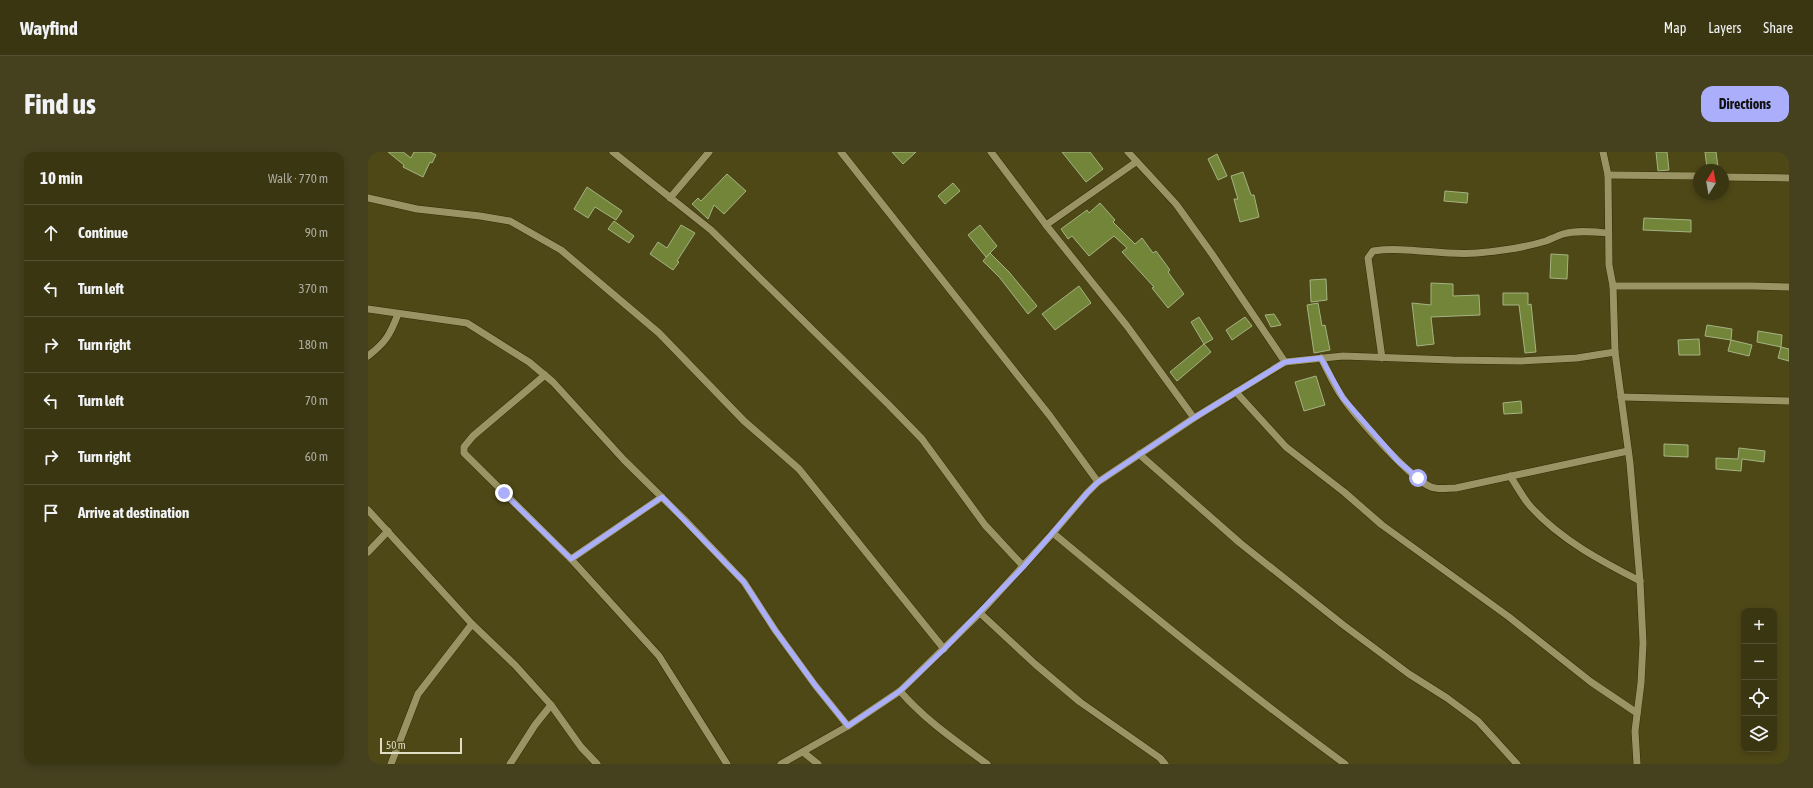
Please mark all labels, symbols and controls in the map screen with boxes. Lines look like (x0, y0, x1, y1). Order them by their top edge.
text: Wayfind (20, 17, 78, 39)
text: Map (1664, 20, 1686, 36)
text: Layers (1708, 20, 1741, 36)
text: Share (1763, 20, 1793, 36)
button: Directions (1701, 86, 1789, 122)
text: Find us (24, 88, 96, 120)
north arrow (1693, 164, 1729, 200)
text: 10 min (40, 168, 83, 188)
text: Walk · 770 m (268, 171, 328, 186)
icon: ahead (40, 222, 62, 244)
text: Continue (78, 224, 128, 241)
text: 90 m (305, 225, 328, 240)
icon: left (40, 278, 62, 300)
text: Turn left (78, 280, 124, 297)
text: 370 m (299, 281, 328, 296)
icon: right (40, 334, 62, 356)
text: Turn right (78, 336, 131, 353)
text: 180 m (299, 337, 328, 352)
icon: left (40, 390, 62, 412)
text: Turn left (78, 392, 124, 409)
text: 70 m (305, 393, 328, 408)
icon: right (40, 446, 62, 468)
text: Turn right (78, 448, 131, 465)
text: 60 m (305, 449, 328, 464)
route start (1409, 469, 1427, 487)
route end (495, 484, 513, 502)
icon: arrive (40, 502, 62, 524)
text: Arrive at destination (78, 504, 189, 521)
map controls (1741, 608, 1777, 752)
button: + (1741, 608, 1777, 644)
button: − (1741, 644, 1777, 680)
button: locate (1741, 680, 1777, 716)
button: layers (1741, 716, 1777, 752)
scale bar (380, 736, 462, 755)
text: 50 m (386, 739, 406, 751)

